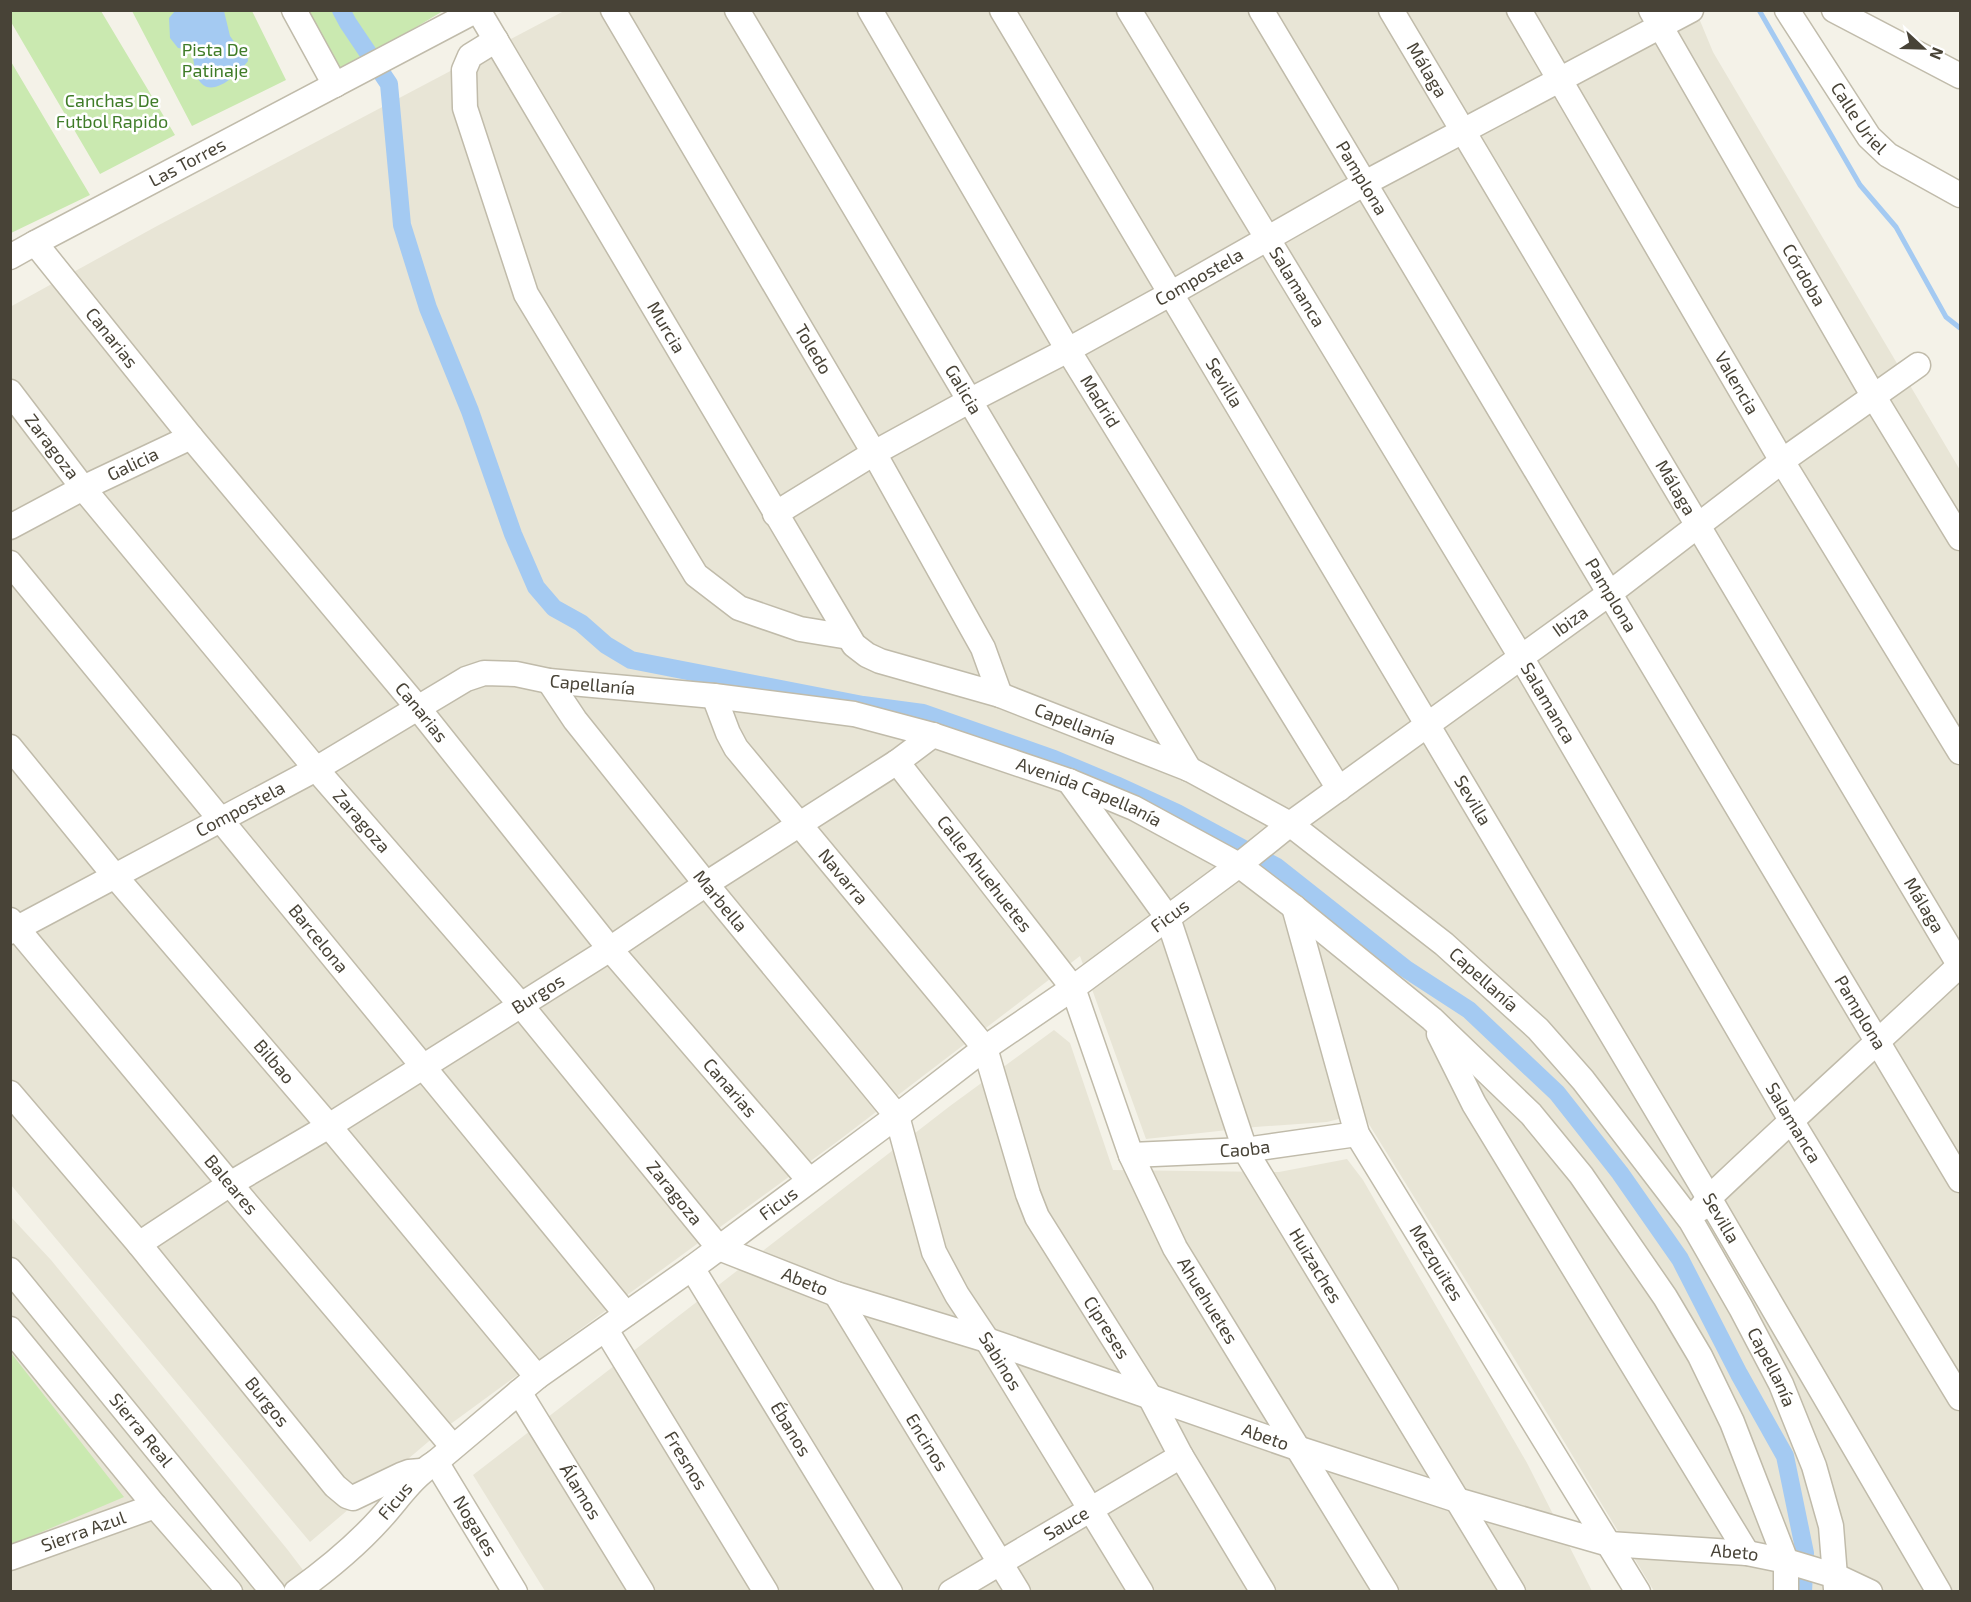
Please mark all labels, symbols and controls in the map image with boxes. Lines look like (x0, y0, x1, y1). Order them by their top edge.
north arrow (1893, 18, 1953, 78)
park label: Pista De Patinaje (182, 38, 248, 81)
street label: Málaga (1403, 38, 1453, 101)
text: N (1926, 45, 1948, 63)
street label: Calle Uriel (1827, 78, 1893, 159)
park label: Canchas De Futbol Rapido (56, 89, 168, 132)
street label: Las Torres (145, 133, 229, 191)
street label: Pamplona (1332, 137, 1393, 219)
street label: Córdoba (1778, 240, 1831, 310)
street label: Salamanca (1265, 242, 1330, 331)
street label: Compostela (1151, 243, 1247, 310)
street label: Murcia (643, 297, 691, 357)
street label: Canarias (81, 303, 143, 372)
street label: Toledo (791, 320, 837, 378)
street label: Valencia (1711, 347, 1764, 418)
street label: Sevilla (1201, 353, 1248, 411)
street label: Galicia (941, 360, 987, 418)
street label: Madrid (1076, 371, 1125, 431)
street label: Zaragoza (21, 409, 84, 483)
street label: Galicia (103, 442, 162, 485)
street label: Málaga (1651, 456, 1701, 519)
street label: Pamplona (1581, 554, 1642, 636)
street label: Ibiza (1548, 601, 1592, 641)
street label: Salamanca (1517, 658, 1581, 747)
street label: Capellanía (549, 669, 636, 699)
street label: Canarias (391, 677, 453, 746)
street label: Capellanía (1031, 698, 1119, 749)
street label: Avenida Capellanía (1014, 752, 1166, 831)
street label: Sevilla (1450, 771, 1497, 829)
street label: Compostela (192, 776, 288, 841)
street label: Zaragoza (329, 785, 396, 857)
street label: Calle Ahuehuetes (933, 811, 1037, 936)
street label: Navarra (814, 844, 873, 909)
street label: Marbella (689, 865, 753, 936)
street label: Málaga (1900, 873, 1950, 937)
street label: Ficus (1146, 894, 1193, 937)
street label: Barcelona (284, 899, 354, 977)
street label: Capellanía (1445, 942, 1523, 1016)
street label: Burgos (507, 969, 568, 1018)
street label: Pamplona (1830, 971, 1892, 1053)
street label: Bilbao (250, 1035, 300, 1088)
street label: Canarias (699, 1053, 762, 1121)
street label: Salamanca (1761, 1078, 1826, 1167)
street label: Caoba (1219, 1135, 1271, 1161)
street label: Baleares (200, 1150, 263, 1219)
street label: Zaragoza (642, 1156, 708, 1229)
street label: Ficus (754, 1182, 802, 1224)
street label: Sevilla (1699, 1189, 1745, 1247)
street label: Mezquites (1405, 1220, 1469, 1305)
street label: Huizaches (1285, 1224, 1347, 1307)
street label: Ahuehuetes (1173, 1253, 1243, 1348)
street label: Abeto (779, 1262, 832, 1300)
street label: Cipreses (1079, 1292, 1135, 1363)
street label: Capellanía (1743, 1323, 1801, 1410)
street label: Sabinos (975, 1327, 1027, 1394)
street label: Burgos (241, 1372, 295, 1431)
street label: Sierra Real (105, 1388, 179, 1471)
street label: Ébanos (766, 1397, 816, 1460)
street label: Encinos (902, 1409, 954, 1475)
street label: Abeto (1239, 1418, 1292, 1454)
street label: Fresnos (660, 1427, 713, 1494)
street label: Álamos (556, 1459, 607, 1523)
street label: Ficus (373, 1477, 417, 1524)
street label: Nogales (449, 1491, 503, 1560)
street label: Sauce (1039, 1501, 1092, 1545)
street label: Sierra Azul (38, 1505, 129, 1556)
street label: Abeto (1710, 1539, 1761, 1565)

